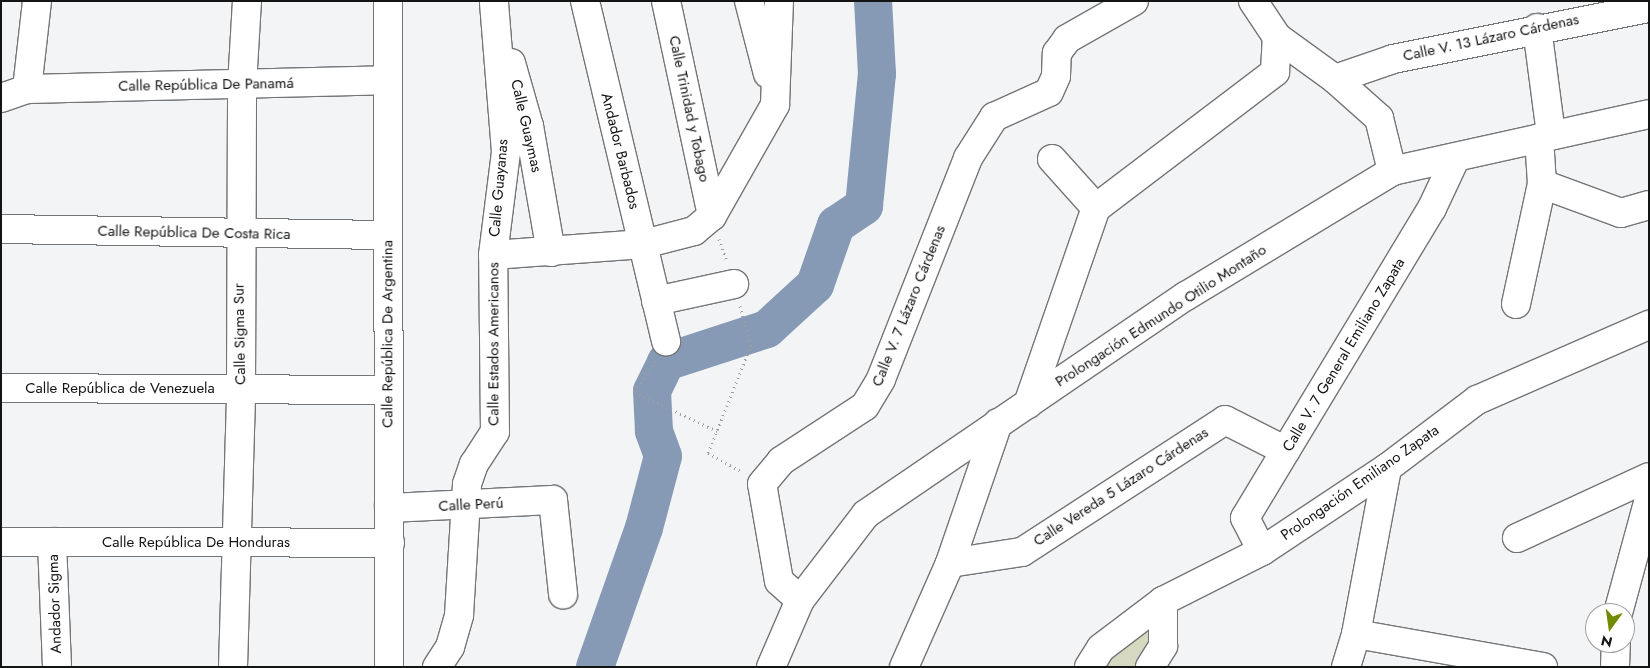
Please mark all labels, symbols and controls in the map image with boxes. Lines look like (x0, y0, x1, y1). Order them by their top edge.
street label: Calle V. 13 Lázaro Cárdenas (1401, 11, 1581, 65)
street label: Calle Trinidad y Tobago (665, 34, 713, 184)
street label: Calle República De Panamá (118, 74, 294, 96)
street label: Calle Guaymas (507, 78, 545, 174)
street label: Andador Barbados (597, 91, 643, 211)
street label: Calle Guayanas (486, 138, 512, 238)
street label: Calle República De Costa Rica (97, 222, 291, 244)
street label: Calle V. 7 Lázaro Cárdenas (868, 223, 950, 389)
street label: Calle República De Argentina (379, 240, 397, 428)
street label: Prolongación Edmundo Otilio Montaño (1052, 241, 1270, 391)
street label: Calle V. 7 General Emiliano Zapata (1279, 255, 1409, 455)
street label: Calle Estados Americanos (485, 262, 503, 426)
street label: Calle Sigma Sur (230, 283, 250, 385)
street label: Calle República de Venezuela (25, 380, 215, 398)
street label: Prolongación Emiliano Zapata (1277, 421, 1443, 545)
street label: Calle Vereda 5 Lázaro Cárdenas (1030, 424, 1212, 550)
street label: Calle Perú (438, 494, 504, 516)
street label: Calle República De Honduras (102, 534, 290, 552)
street label: Andador Sigma (44, 554, 66, 654)
north arrow (1585, 603, 1635, 653)
text: N (1599, 631, 1614, 653)

